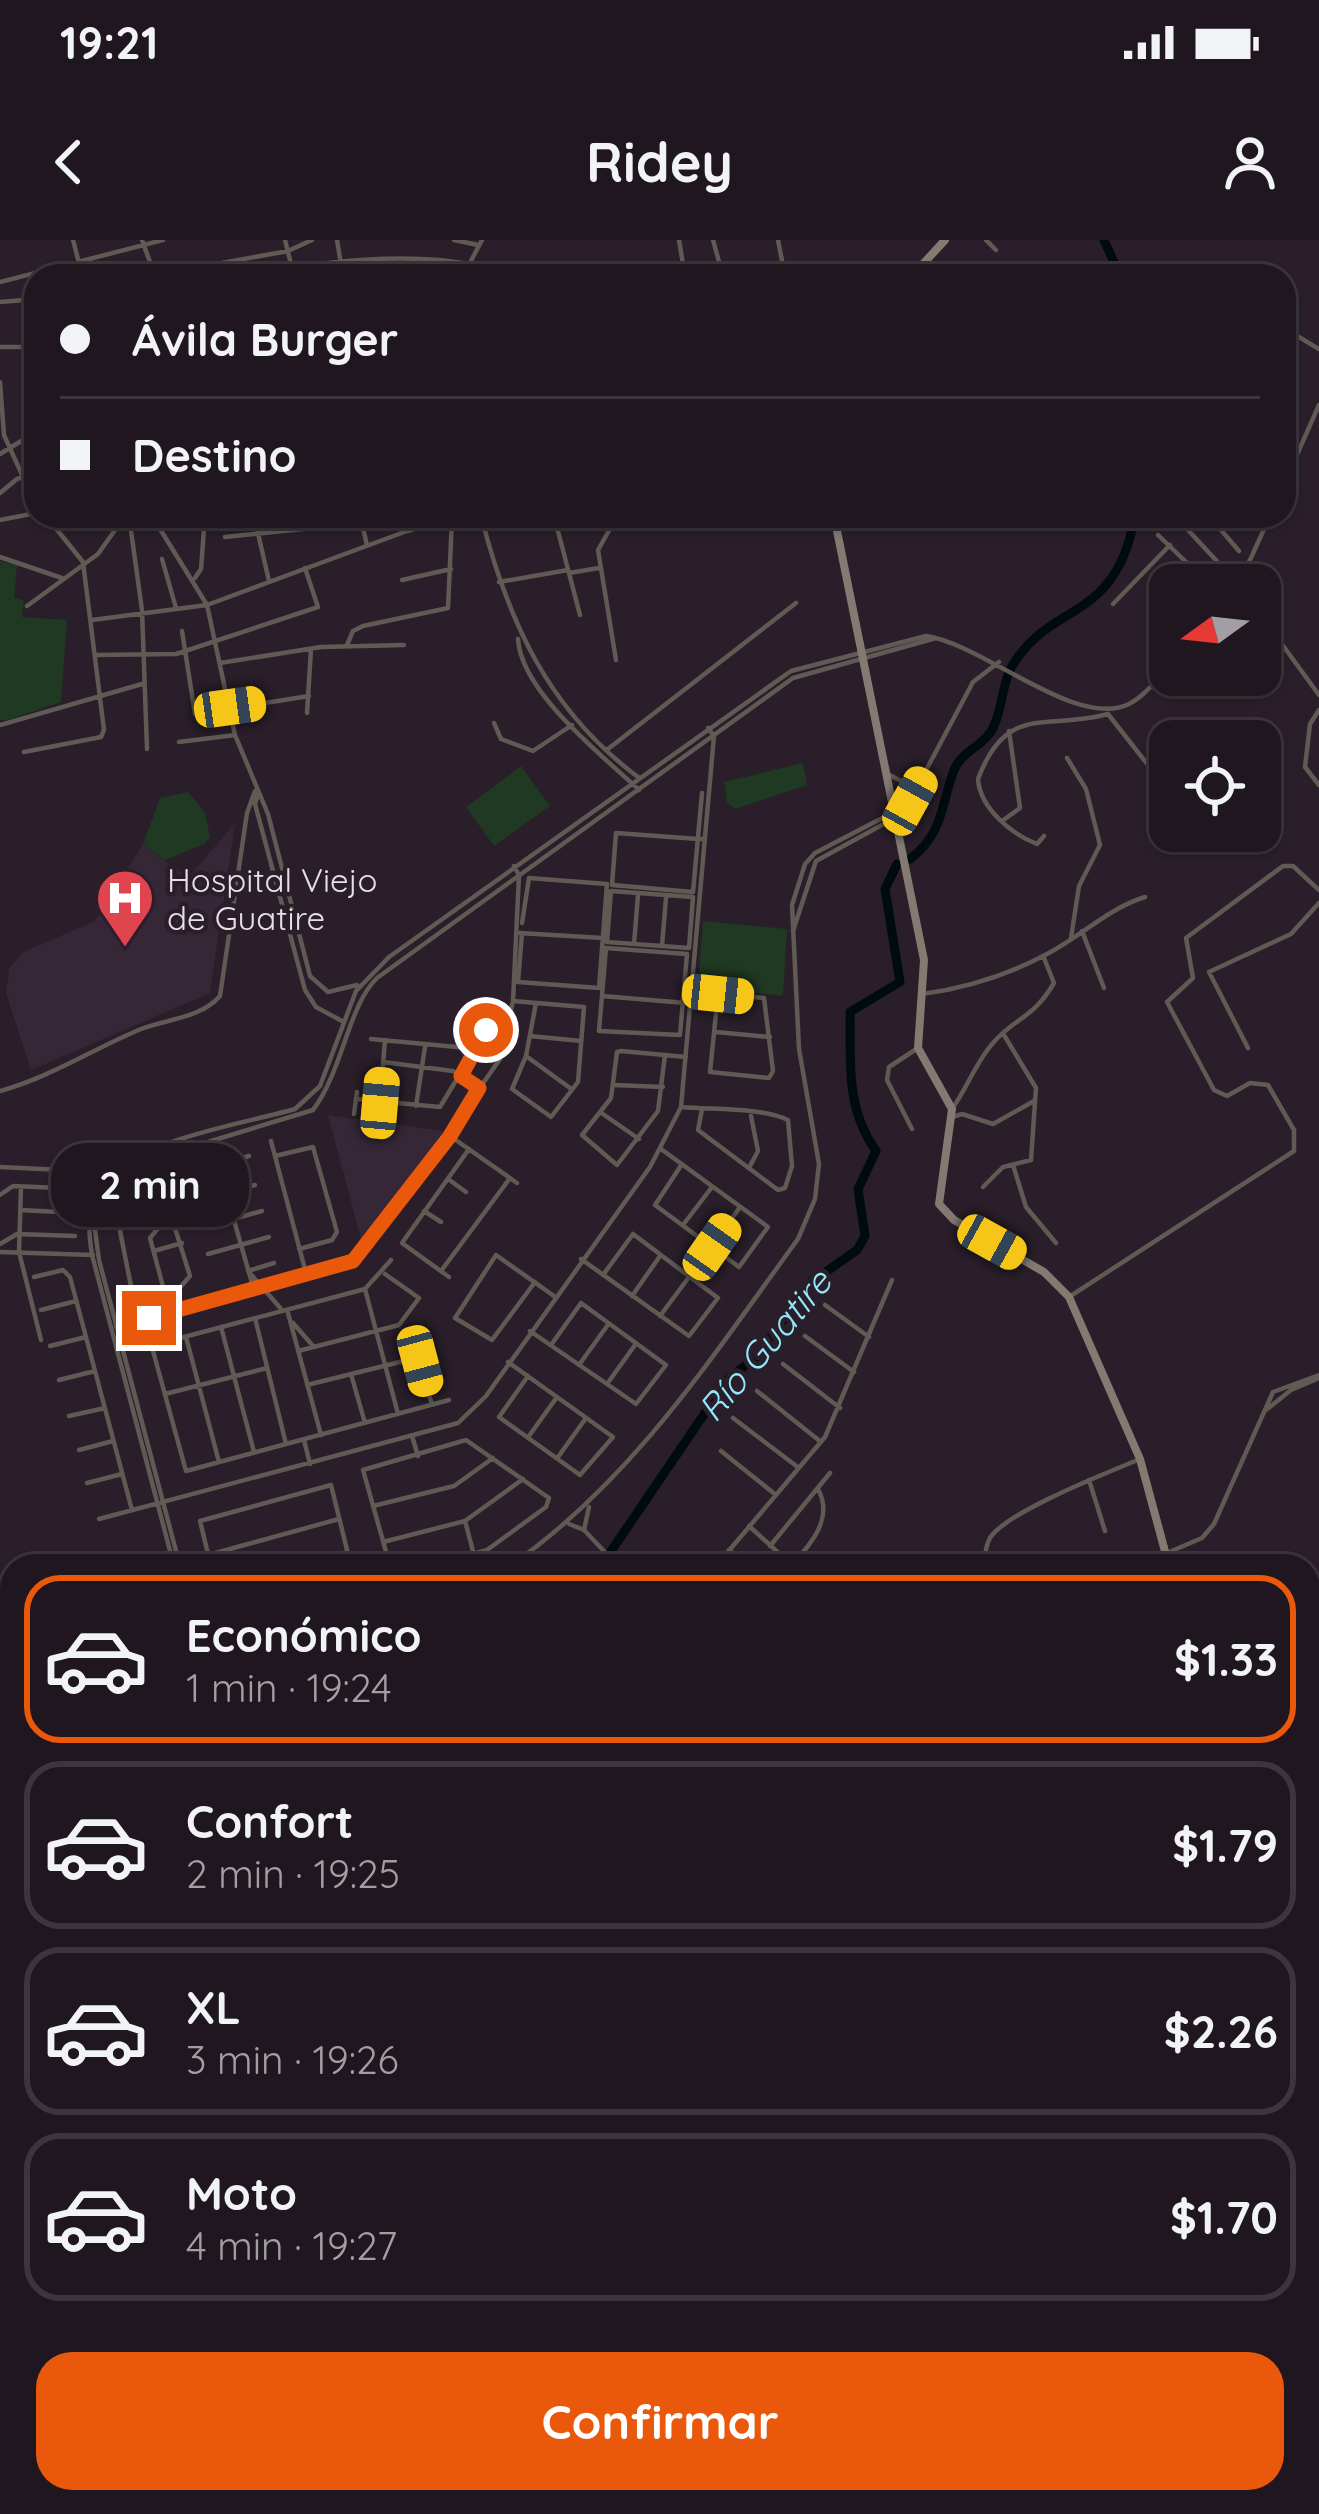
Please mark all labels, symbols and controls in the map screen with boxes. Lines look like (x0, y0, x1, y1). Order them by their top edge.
text: 19:21 (60, 14, 158, 70)
text: Ridey (586, 128, 733, 196)
icon: back (36, 129, 102, 195)
icon: person (1217, 129, 1283, 195)
text: Ávila Burger (132, 311, 398, 367)
text: Destino (132, 427, 297, 483)
north arrow (1149, 564, 1281, 696)
map controls (1149, 564, 1281, 852)
car (192, 684, 268, 730)
button: locate (1149, 720, 1281, 852)
car (877, 761, 943, 841)
place label: Hospital Viejo de Guatire (167, 859, 378, 938)
hospital icon: Hospital Viejo de Guatire (94, 867, 156, 949)
car (680, 972, 756, 1016)
route start (459, 1003, 513, 1057)
car (359, 1066, 401, 1140)
callout: 2 min (50, 1144, 248, 1228)
text: 2 min (99, 1160, 201, 1209)
car (677, 1207, 747, 1287)
car (952, 1209, 1032, 1275)
water label: Río Guatire (688, 1259, 841, 1430)
route end (122, 1291, 176, 1345)
car (393, 1322, 447, 1400)
icon: car (42, 1605, 150, 1713)
text: Económico (186, 1607, 422, 1663)
text: $1.33 (1174, 1631, 1278, 1687)
text: 1 min · 19:24 (186, 1663, 392, 1712)
icon: car (42, 1791, 150, 1899)
text: Confort (186, 1793, 353, 1849)
text: $1.79 (1172, 1817, 1278, 1873)
text: 2 min · 19:25 (186, 1849, 400, 1898)
icon: car (42, 1977, 150, 2085)
text: XL (186, 1979, 241, 2035)
text: $2.26 (1164, 2003, 1278, 2059)
text: 3 min · 19:26 (186, 2035, 399, 2084)
icon: car (42, 2163, 150, 2271)
text: Moto (186, 2165, 297, 2221)
text: $1.70 (1170, 2189, 1278, 2245)
text: 4 min · 19:27 (186, 2221, 397, 2270)
button: Confirmar (36, 2352, 1284, 2490)

